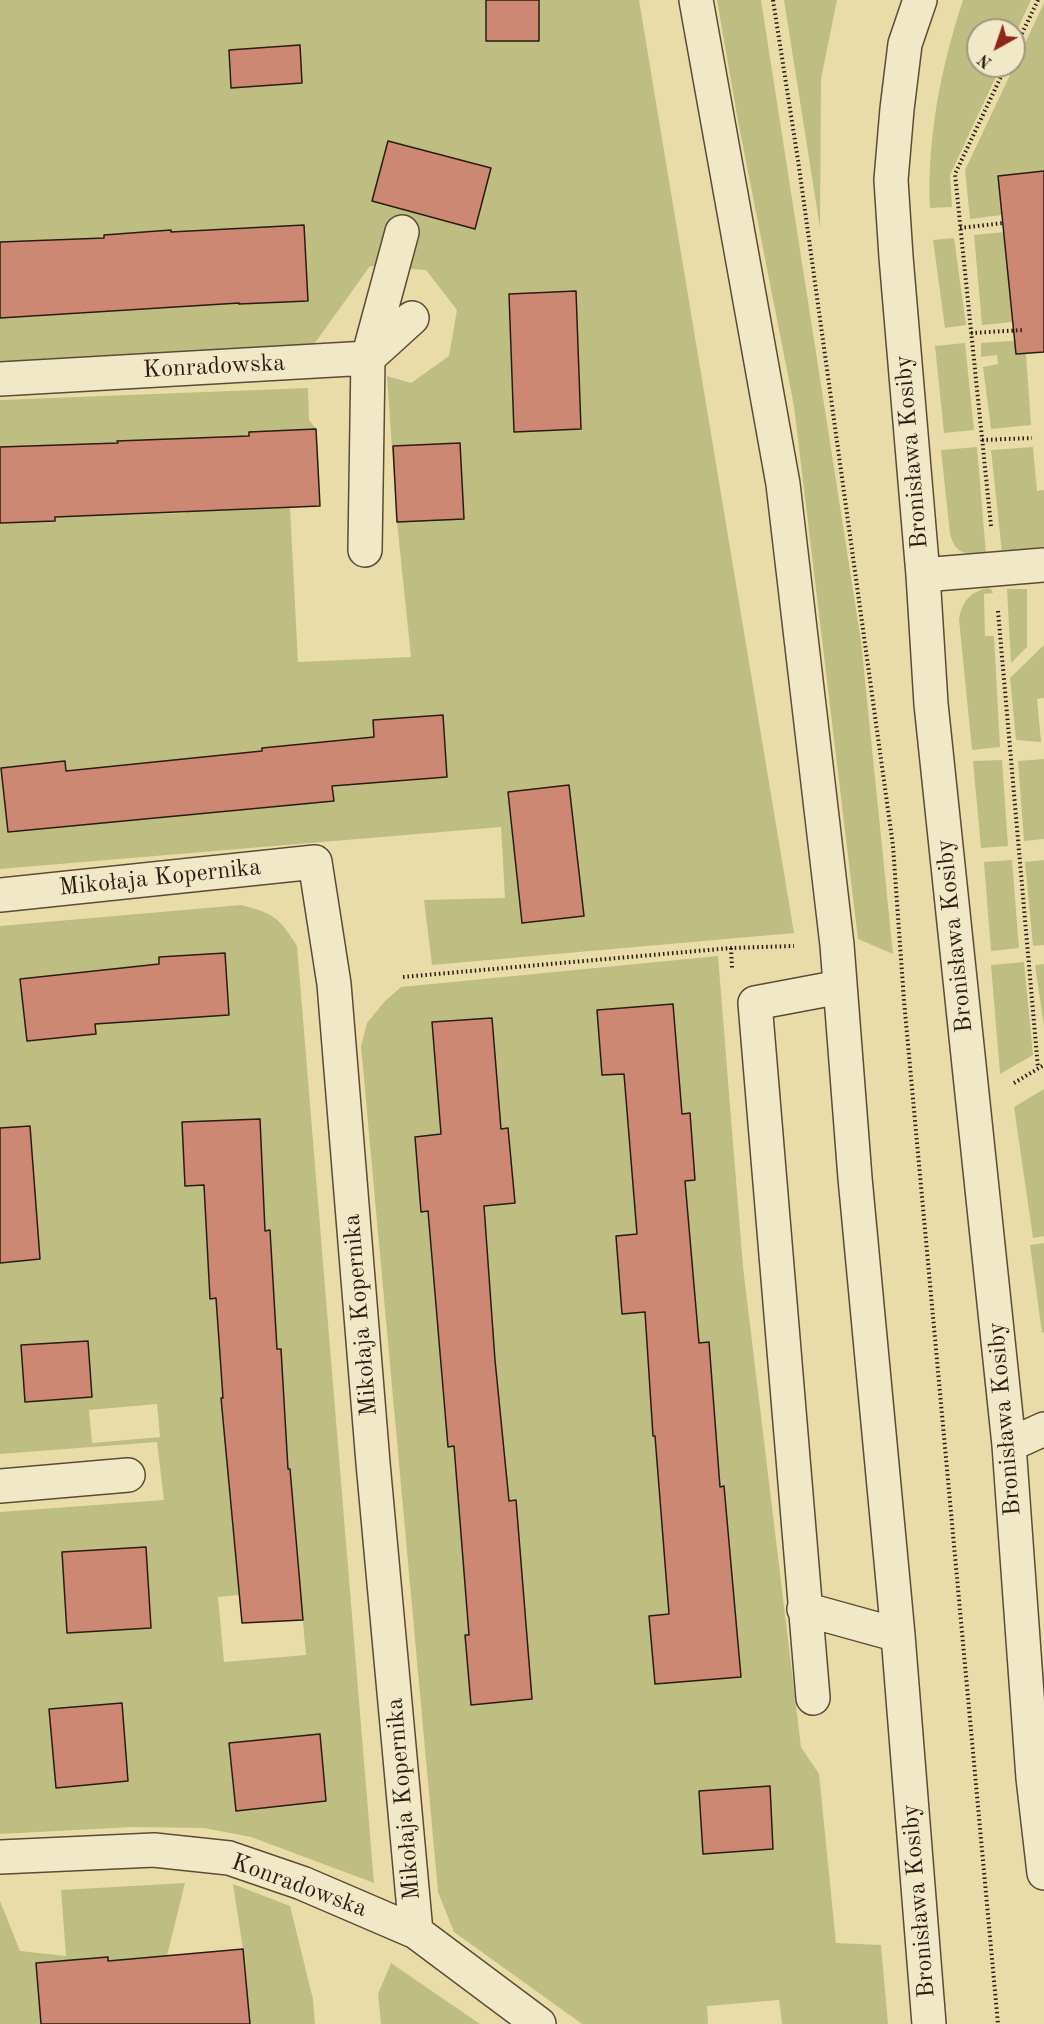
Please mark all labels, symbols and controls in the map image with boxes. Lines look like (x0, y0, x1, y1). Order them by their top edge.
north arrow (966, 18, 1026, 78)
text: N (976, 50, 996, 70)
street label: Konradowska (142, 349, 286, 385)
street label: Bronisława Kosiby (889, 354, 935, 550)
street label: Bronisława Kosiby (931, 838, 979, 1034)
street label: Mikołaja Kopernika (58, 853, 262, 903)
street label: Mikołaja Kopernika (338, 1213, 384, 1417)
street label: Bronisława Kosiby (982, 1321, 1028, 1517)
street label: Mikołaja Kopernika (381, 1697, 427, 1901)
street label: Bronisława Kosiby (896, 1803, 942, 1999)
street label: Konradowska (227, 1848, 371, 1924)

